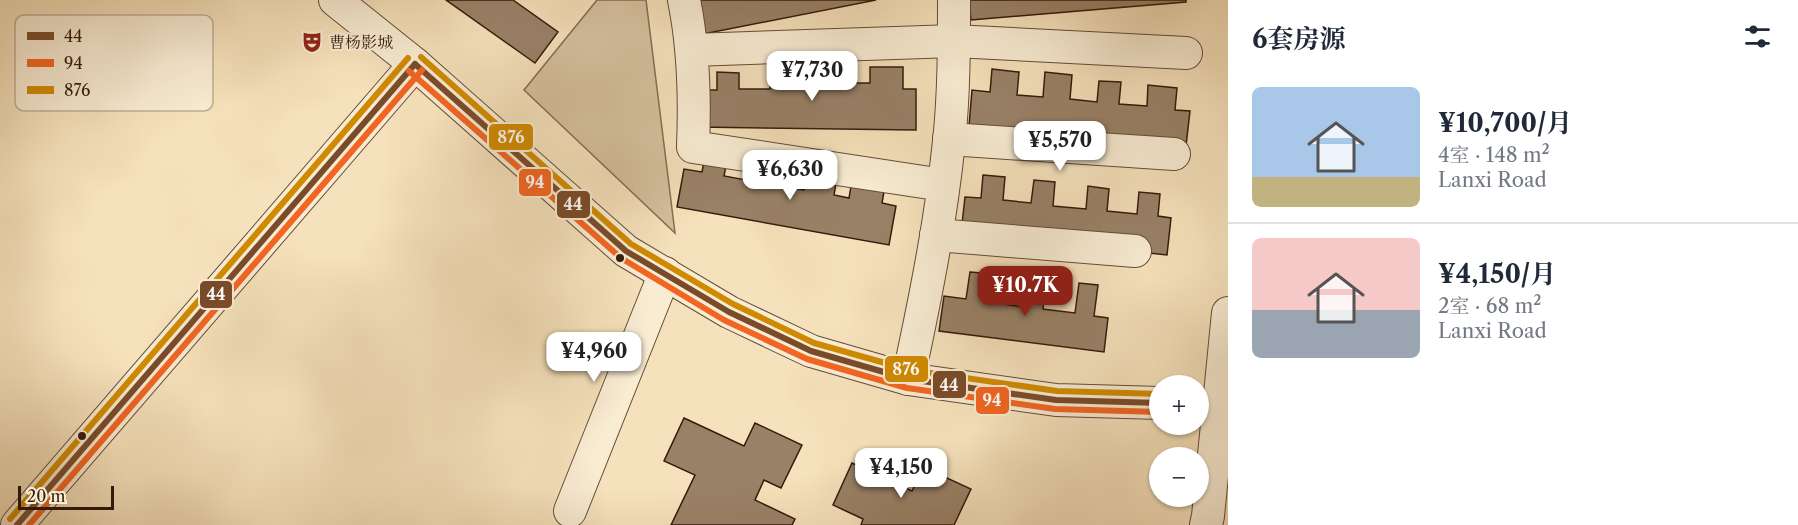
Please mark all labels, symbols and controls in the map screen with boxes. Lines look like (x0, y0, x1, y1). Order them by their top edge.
legend (15, 15, 213, 111)
icon: filters (1741, 20, 1774, 53)
text: 6套房源 (1252, 23, 1346, 55)
text: 44 (64, 26, 83, 46)
theatre icon: 曹杨影城 (300, 30, 324, 54)
place label: 曹杨影城 (329, 32, 393, 52)
pin: ¥7,730 (763, 51, 861, 102)
text: 94 (64, 53, 83, 73)
text: ¥7,730 (781, 58, 843, 82)
text: 876 (64, 80, 90, 100)
text: ¥10,700/月 (1438, 107, 1572, 139)
icon: home (1300, 111, 1372, 183)
pin: ¥5,570 (1011, 121, 1109, 172)
line badge: 876 (488, 123, 534, 151)
text: 876 (497, 127, 525, 147)
text: ¥5,570 (1028, 128, 1092, 152)
text: 4室 · 148 m² (1438, 143, 1550, 167)
pin: ¥6,630 (741, 150, 839, 201)
text: ¥6,630 (756, 157, 824, 181)
line badge: 94 (518, 168, 552, 197)
text: Lanxi Road (1438, 168, 1547, 192)
text: 94 (525, 172, 545, 192)
line badge: 44 (556, 190, 591, 219)
text: 44 (564, 194, 582, 214)
unlabelled marker (614, 252, 626, 264)
text: ¥4,150/月 (1438, 258, 1556, 290)
icon: home (1300, 262, 1372, 334)
pin: ¥10.7K (976, 266, 1074, 317)
text: ¥10.7K (992, 273, 1058, 297)
line badge: 44 (199, 280, 233, 309)
text: 44 (207, 284, 225, 304)
text: 2室 · 68 m² (1438, 294, 1541, 318)
text: Lanxi Road (1438, 319, 1547, 343)
pin: ¥4,960 (545, 332, 643, 383)
text: ¥4,960 (560, 339, 628, 363)
line badge: 876 (884, 355, 929, 383)
text: 876 (892, 359, 920, 379)
line badge: 44 (932, 370, 967, 399)
text: 44 (940, 375, 958, 395)
map controls (1149, 375, 1209, 507)
button: + (1149, 375, 1209, 435)
line badge: 94 (975, 386, 1010, 415)
text: 94 (982, 390, 1002, 410)
unlabelled marker (76, 430, 88, 442)
button: − (1149, 447, 1209, 507)
pin: ¥4,150 (852, 448, 950, 499)
text: ¥4,150 (869, 455, 933, 479)
scale bar (18, 483, 114, 510)
text: 20 m (27, 486, 66, 506)

